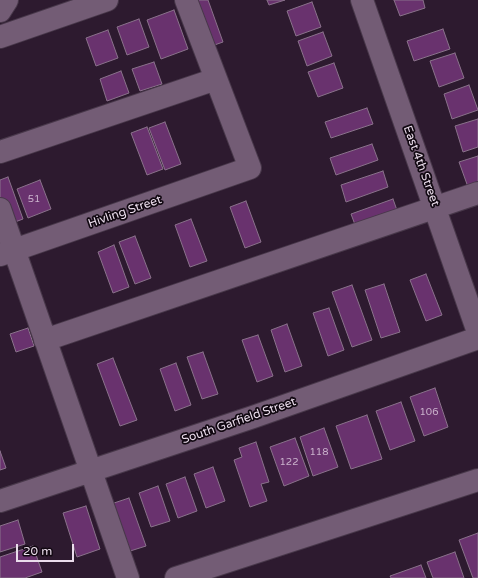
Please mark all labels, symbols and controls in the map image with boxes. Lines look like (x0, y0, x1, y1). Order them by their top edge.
street label: East 4th Street (400, 124, 442, 208)
house number: 51 (28, 193, 40, 205)
street label: Hivling Street (86, 193, 164, 231)
street label: South Garfield Street (180, 395, 298, 447)
house number: 106 (420, 406, 438, 418)
house number: 118 (310, 446, 328, 458)
house number: 122 (280, 456, 298, 468)
scale bar (18, 536, 76, 562)
text: 20 m (23, 544, 52, 558)

